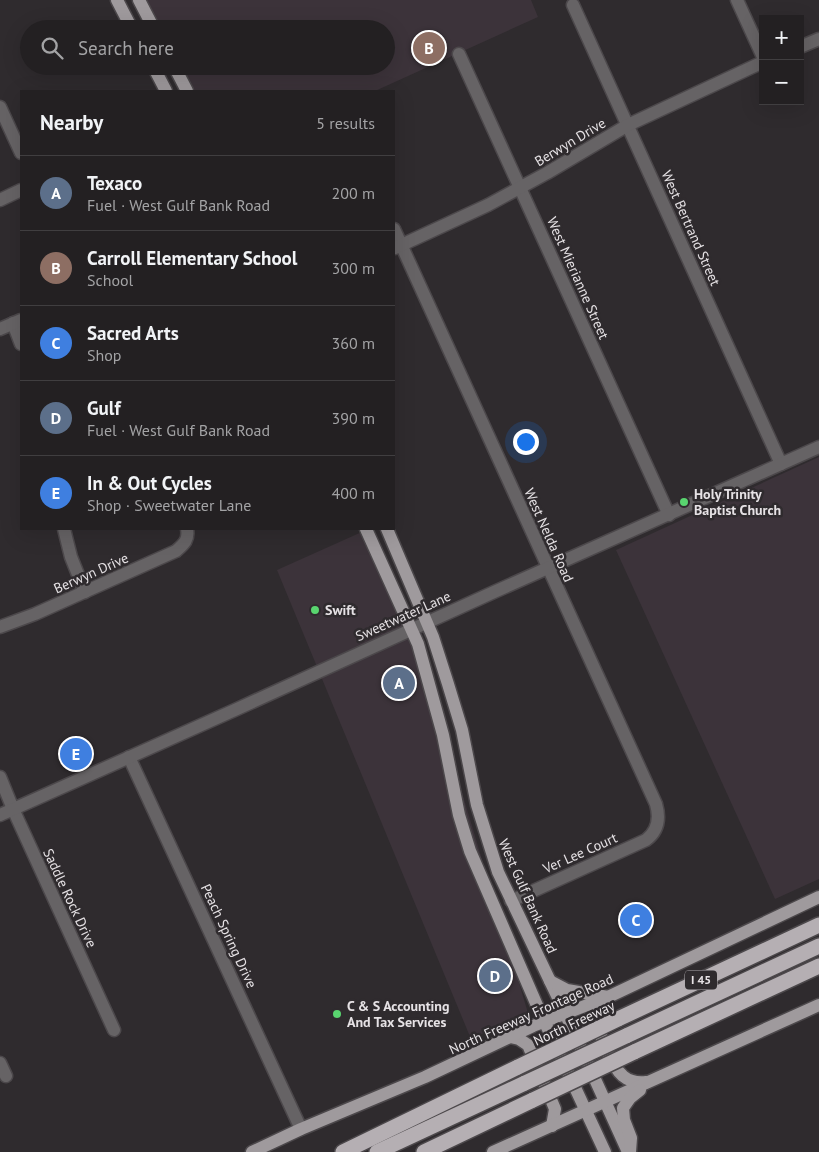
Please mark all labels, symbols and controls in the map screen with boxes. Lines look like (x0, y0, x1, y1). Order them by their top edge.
map controls (759, 15, 804, 105)
button: + (759, 15, 804, 60)
search box (20, 20, 395, 75)
pin: B (413, 29, 445, 67)
icon: search (38, 34, 66, 62)
text: Search here (78, 36, 174, 60)
button: − (759, 60, 804, 105)
text: Nearby (40, 109, 103, 136)
text: 5 results (316, 113, 375, 133)
street label: Berwyn Drive (531, 114, 609, 170)
street label: West Bertrand Street (658, 168, 725, 289)
text: Texaco (87, 171, 142, 195)
text: A (51, 183, 61, 203)
text: 200 m (332, 183, 375, 203)
text: Fuel · West Gulf Bank Road (87, 195, 270, 215)
street label: West Mierianne Street (543, 214, 613, 342)
text: Carroll Elementary School (87, 246, 297, 270)
text: B (51, 258, 61, 278)
text: 300 m (332, 258, 375, 278)
text: School (87, 270, 133, 290)
text: Sacred Arts (87, 321, 179, 345)
text: C (52, 333, 60, 353)
text: 360 m (332, 333, 375, 353)
text: Shop (87, 345, 121, 365)
text: Gulf (87, 396, 120, 420)
text: D (51, 408, 61, 428)
text: 390 m (332, 408, 375, 428)
text: Fuel · West Gulf Bank Road (87, 420, 270, 440)
your location (513, 429, 539, 455)
text: In & Out Cycles (87, 471, 212, 495)
text: E (52, 483, 60, 503)
text: 400 m (332, 483, 375, 503)
street label: West Nelda Road (520, 485, 578, 585)
place label: Holy Trinity Baptist Church (694, 485, 781, 519)
text: Shop · Sweetwater Lane (87, 495, 251, 515)
marker: Holy Trinity Baptist Church (678, 496, 690, 508)
street label: Berwyn Drive (51, 549, 131, 597)
street label: Sweetwater Lane (353, 587, 453, 645)
place label: Swift (325, 601, 356, 619)
marker: Swift (309, 604, 321, 616)
pin: A (383, 664, 415, 702)
pin: E (60, 735, 92, 773)
street label: Ver Lee Court (539, 829, 620, 878)
street label: West Gulf Bank Road (495, 836, 561, 956)
street label: Saddle Rock Drive (39, 846, 101, 950)
street label: Peach Spring Drive (197, 881, 261, 991)
pin: C (620, 901, 652, 939)
pin: D (479, 957, 511, 995)
street label: North Freeway Frontage Road (446, 970, 616, 1058)
road number: I 45 (685, 970, 717, 990)
place label: C & S Accounting And Tax Services (347, 997, 449, 1031)
street label: North Freeway (531, 997, 617, 1049)
marker: C & S Accounting And Tax Services (331, 1008, 343, 1020)

